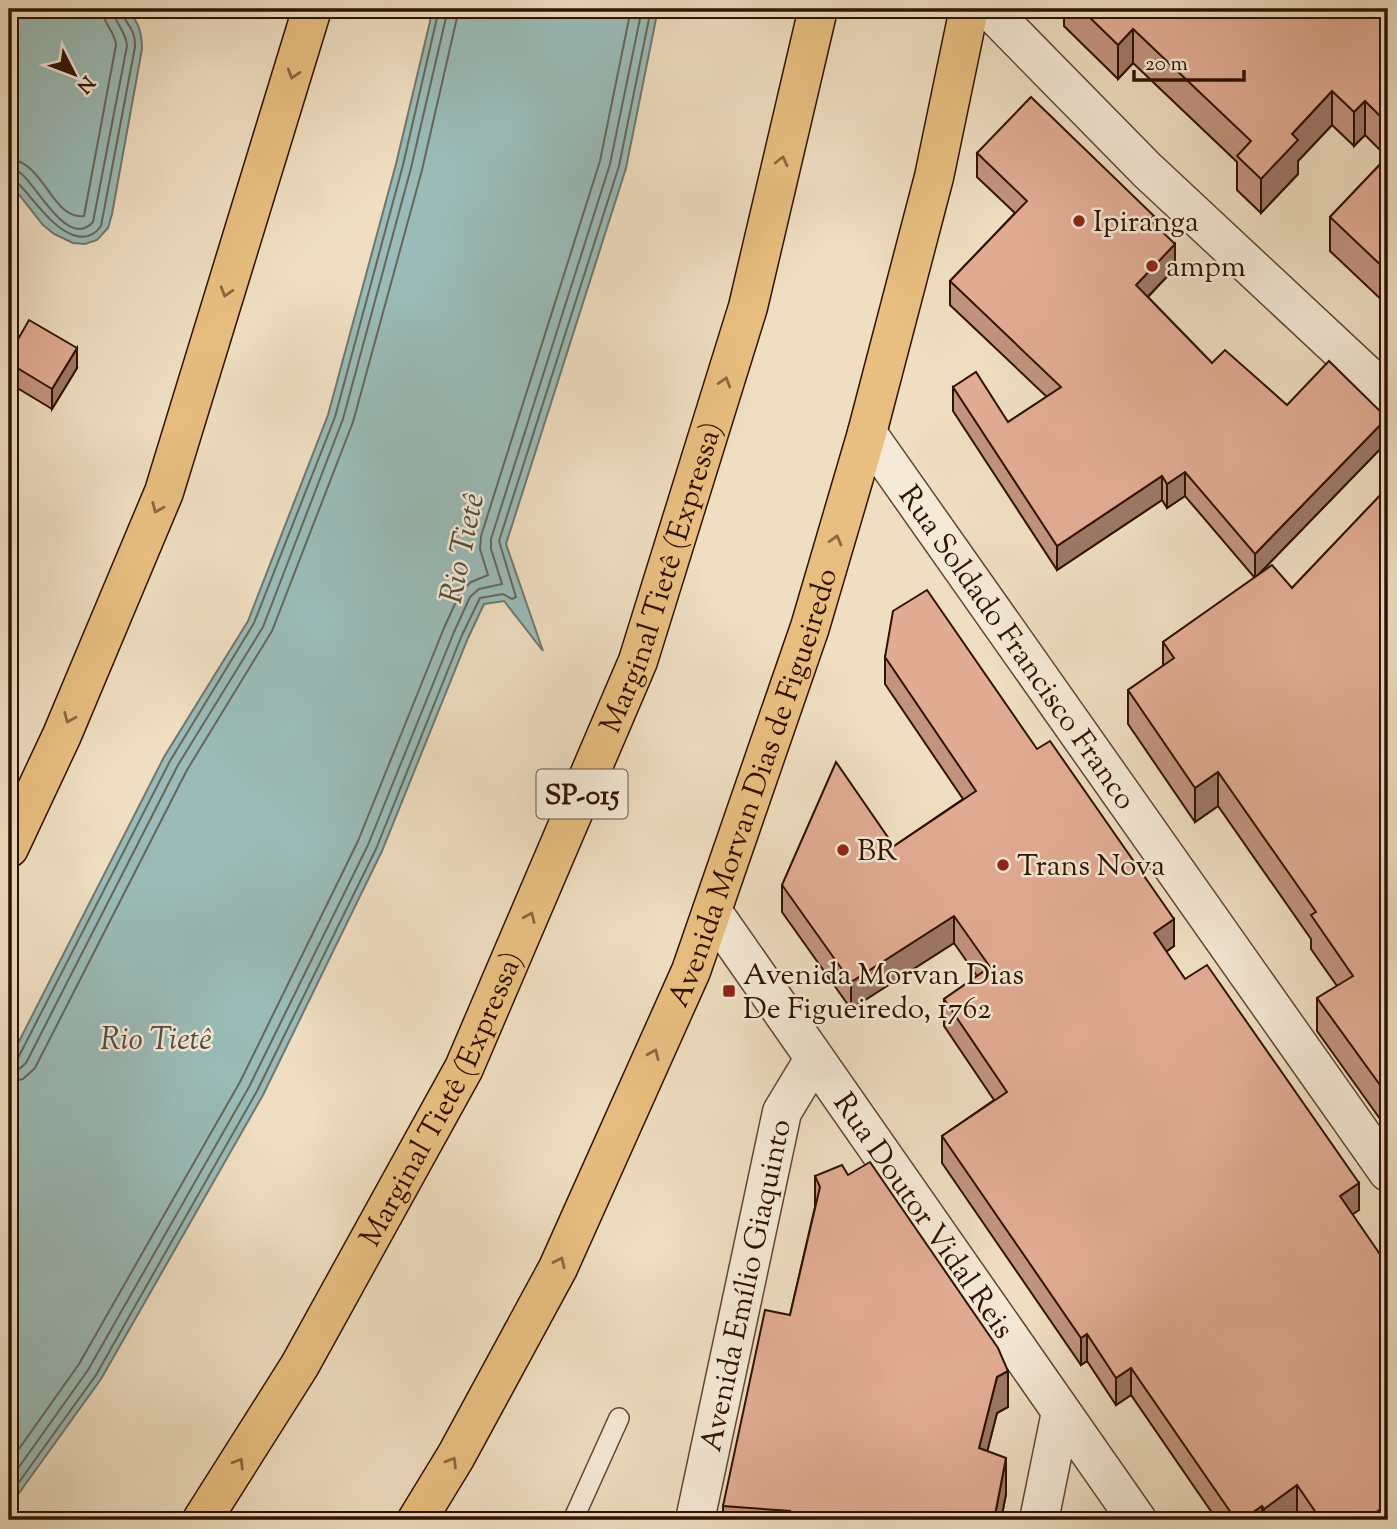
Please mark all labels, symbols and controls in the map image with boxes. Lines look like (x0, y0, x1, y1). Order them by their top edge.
north arrow (38, 38, 108, 108)
scale bar (1134, 38, 1245, 82)
text: 20 m (1145, 50, 1188, 80)
one-way arrow (286, 68, 301, 80)
text: N (70, 69, 100, 98)
one-way arrow (774, 156, 788, 168)
place label: Ipiranga (1093, 202, 1199, 245)
marker: Ipiranga (1071, 213, 1087, 229)
place label: ampm (1166, 247, 1246, 290)
marker: ampm (1144, 258, 1160, 274)
one-way arrow (219, 285, 234, 297)
one-way arrow (717, 376, 731, 388)
street label: Marginal Tietê (Expressa) (591, 417, 735, 741)
street label: Rua Soldado Francisco Franco (887, 478, 1145, 819)
water label: Rio Tietê (430, 489, 498, 608)
one-way arrow (151, 501, 165, 514)
one-way arrow (827, 534, 842, 546)
street label: Avenida Morvan Dias de Figueiredo (658, 563, 850, 1015)
one-way arrow (63, 711, 77, 723)
road number: SP-015 (536, 770, 628, 818)
place label: BR (857, 831, 898, 874)
marker: BR (835, 842, 851, 858)
place label: Trans Nova (1017, 846, 1165, 889)
marker: Trans Nova (995, 857, 1011, 873)
one-way arrow (522, 912, 536, 924)
street label: Marginal Tietê (Expressa) (350, 945, 535, 1255)
place label: Avenida Morvan Dias De Figueiredo, 1762 (743, 955, 1024, 1032)
marker: Avenida Morvan Dias De Figueiredo, 1762 (721, 983, 737, 999)
water label: Rio Tietê (100, 1018, 212, 1064)
one-way arrow (646, 1049, 660, 1061)
street label: Rua Doutor Vidal Reis (821, 1085, 1023, 1348)
street label: Avenida Emílio Giaquinto (691, 1116, 804, 1456)
one-way arrow (552, 1257, 566, 1269)
one-way arrow (444, 1456, 457, 1469)
one-way arrow (230, 1457, 243, 1470)

